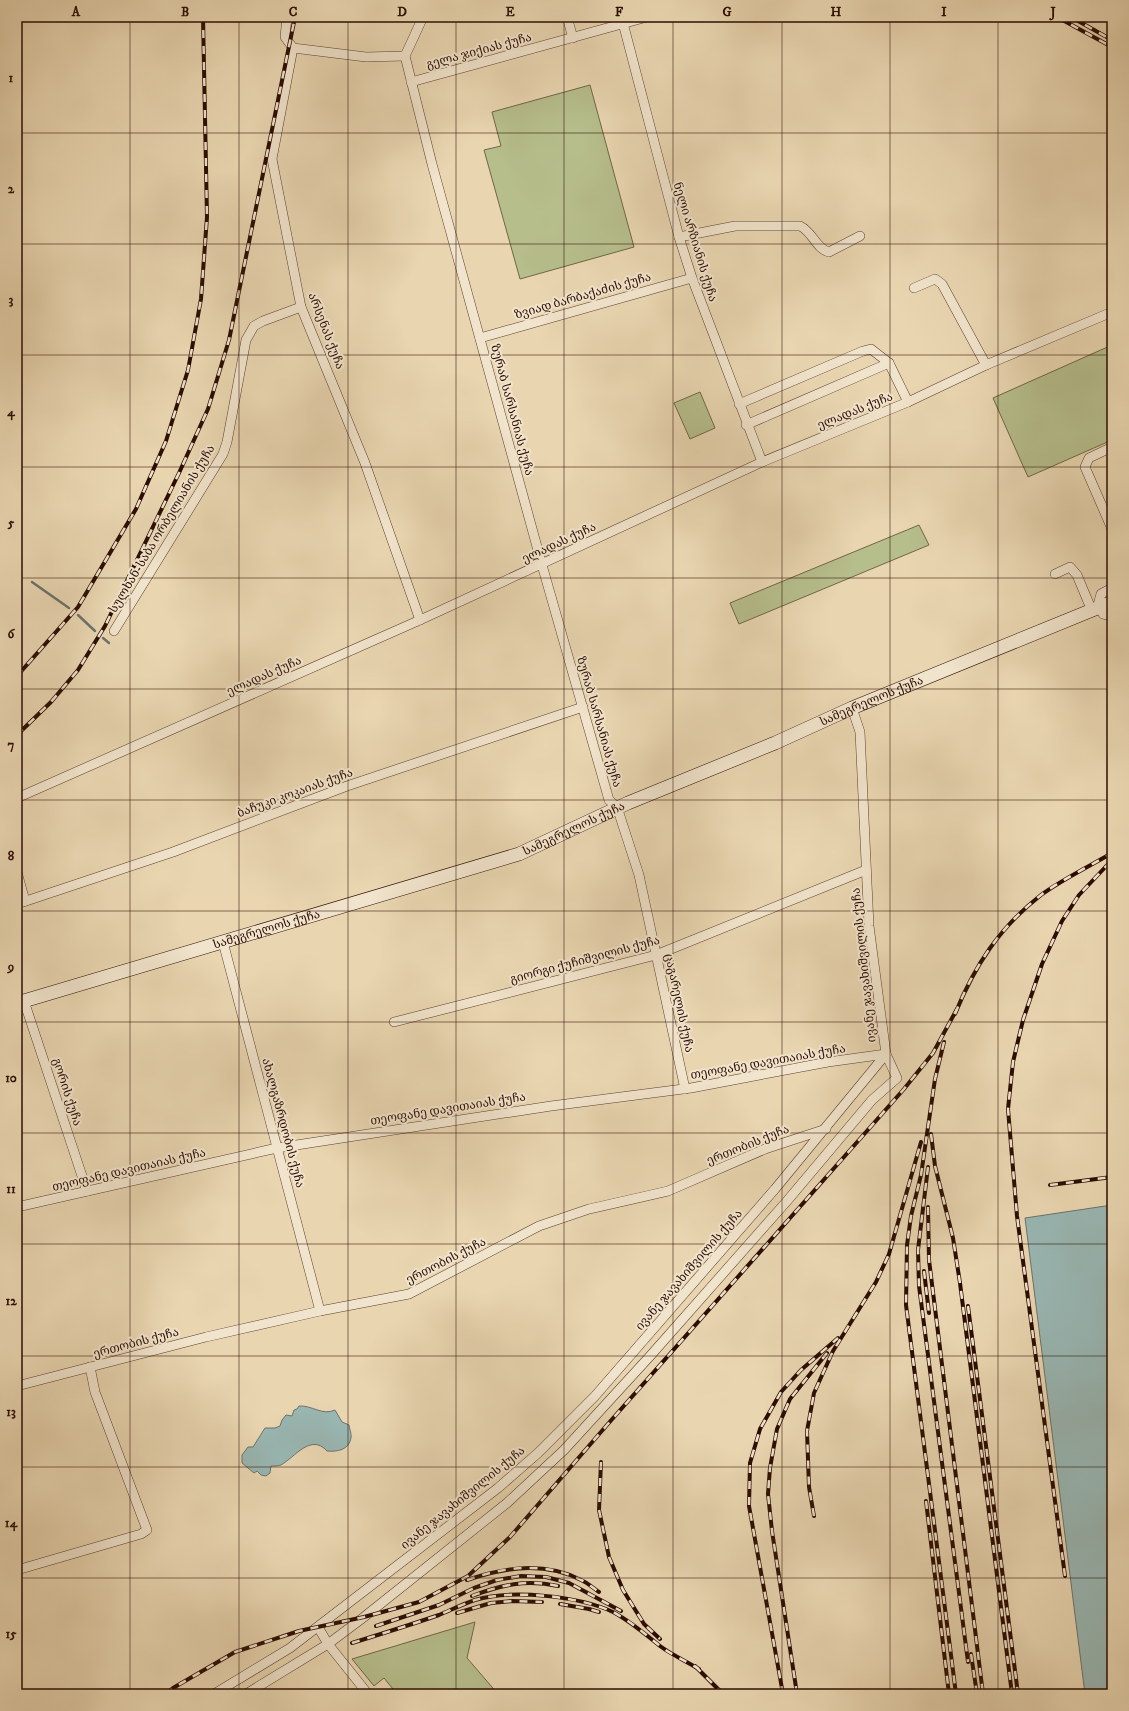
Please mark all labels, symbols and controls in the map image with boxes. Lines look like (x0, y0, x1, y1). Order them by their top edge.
text: A (71, 4, 81, 20)
text: B (181, 4, 189, 20)
text: C (289, 4, 298, 20)
text: D (397, 4, 407, 20)
text: E (505, 4, 515, 20)
text: F (615, 4, 624, 20)
text: G (722, 4, 732, 20)
text: H (831, 4, 842, 20)
text: I (941, 4, 947, 20)
text: J (1048, 4, 1056, 21)
street label: გელა ჯიქიას ქუჩა (425, 30, 533, 72)
text: 1 (9, 70, 14, 86)
street label: ნელი არზიანის ქუჩა (670, 180, 720, 304)
text: 2 (8, 181, 15, 197)
street label: ზვიად ბარბაქაძის ქუჩა (513, 269, 653, 323)
street label: არსენას ქუჩა (305, 291, 347, 371)
text: 3 (9, 292, 14, 308)
street label: ზურაბ სარსანიას ქუჩა (487, 343, 537, 477)
street label: ელადას ქუჩა (815, 389, 895, 433)
text: 4 (6, 404, 15, 421)
street label: სულხან-საბა ორბელიანის ქუჩა (106, 442, 218, 616)
text: 5 (7, 515, 15, 531)
street label: ელადას ქუჩა (519, 519, 599, 567)
text: 6 (8, 626, 16, 642)
street label: ელადას ქუჩა (224, 653, 304, 699)
street label: ზურაბ სარსანიას ქუჩა (573, 655, 625, 789)
street label: სამეგრელოს ქუჩა (817, 672, 925, 729)
text: 7 (8, 737, 15, 753)
street label: ბაჩუკი კოკაიას ქუჩა (235, 765, 355, 821)
street label: სამეგრელოს ქუჩა (520, 798, 627, 859)
text: 8 (8, 848, 15, 864)
street label: ივანე ჯავახიშვილის ქუჩა (848, 887, 880, 1043)
street label: სამეგრელოს ქუჩა (211, 906, 322, 952)
street label: გიორგი ქუჩიშვილის ქუჩა (508, 933, 662, 987)
street label: ცაგარელის ქუჩა (661, 952, 697, 1054)
text: 9 (7, 959, 14, 975)
street label: თეოფანე დავითაიას ქუჩა (689, 1041, 847, 1083)
street label: გორის ქუჩა (49, 1056, 85, 1128)
street label: ახალგაზრდობის ქუჩა (258, 1056, 308, 1190)
text: 10 (5, 1070, 17, 1086)
street label: თეოფანე დავითაიას ქუჩა (369, 1089, 527, 1129)
street label: ერთობის ქუჩა (704, 1122, 792, 1168)
street label: თეოფანე დავითაიას ქუჩა (51, 1145, 207, 1195)
text: 11 (6, 1181, 16, 1197)
street label: ივანე ჯავახიშვილის ქუჩა (632, 1206, 746, 1334)
street label: ერთობის ქუჩა (403, 1234, 489, 1288)
text: 12 (5, 1293, 17, 1309)
street label: ერთობის ქუჩა (92, 1324, 180, 1362)
text: 13 (6, 1404, 16, 1420)
street label: ივანე ჯავახიშვილის ქუჩა (398, 1443, 528, 1553)
text: 14 (5, 1515, 18, 1532)
text: 15 (5, 1626, 17, 1642)

